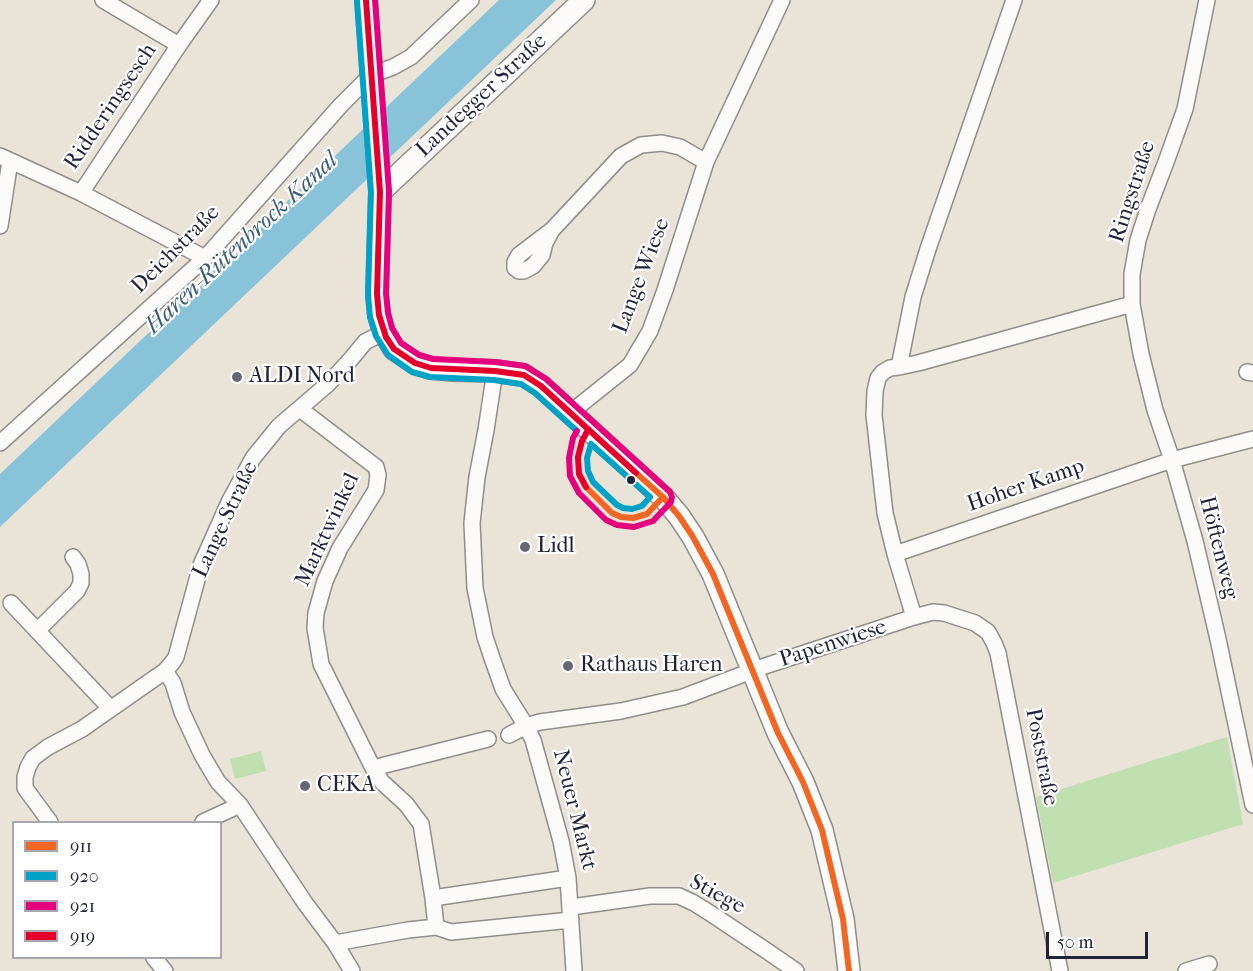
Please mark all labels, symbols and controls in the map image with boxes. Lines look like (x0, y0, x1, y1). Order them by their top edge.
street label: Landegger Straße (411, 29, 553, 163)
street label: Ridderingsesch (59, 39, 163, 175)
street label: Ringstraße (1104, 138, 1162, 246)
water label: Haren-Rütenbrock Kanal (140, 147, 344, 341)
street label: Deichstraße (126, 200, 226, 300)
street label: Lange Wiese (608, 215, 676, 337)
place label: ALDI Nord (249, 364, 355, 390)
marker: ALDI Nord (230, 370, 244, 384)
street label: Hoher Kamp (964, 454, 1088, 518)
street label: Lange Straße (188, 458, 264, 582)
street label: Marktwinkel (290, 469, 366, 591)
unlabelled marker (625, 474, 637, 486)
street label: Höftenweg (1192, 494, 1244, 602)
place label: Lidl (537, 534, 575, 560)
marker: Lidl (518, 540, 532, 554)
street label: Papenwiese (776, 614, 890, 674)
place label: Rathaus Haren (580, 653, 723, 679)
marker: Rathaus Haren (561, 659, 575, 673)
street label: Poststraße (1019, 706, 1063, 808)
street label: Neuer Markt (546, 747, 602, 873)
place label: CEKA (317, 773, 376, 799)
marker: CEKA (298, 779, 312, 793)
legend (12, 821, 222, 959)
text: 911 (70, 836, 92, 857)
text: 920 (70, 866, 99, 887)
street label: Stiege (685, 869, 749, 921)
text: 921 (70, 896, 95, 917)
scale bar (1049, 920, 1151, 958)
text: 919 (70, 926, 95, 947)
text: 50 m (1057, 932, 1093, 953)

